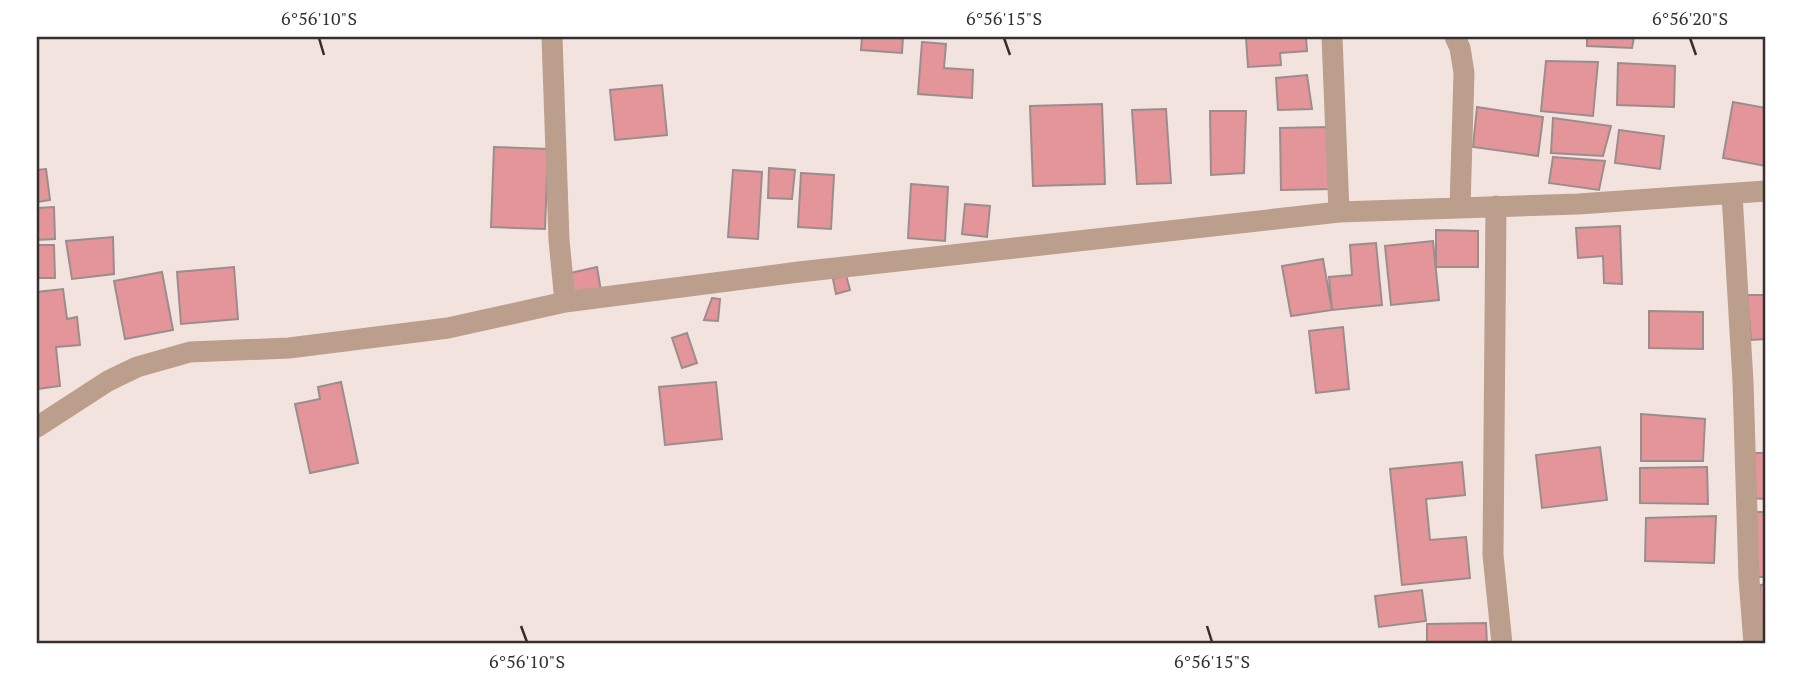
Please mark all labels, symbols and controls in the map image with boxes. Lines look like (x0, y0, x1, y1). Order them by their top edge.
text: 6°56'10"S (281, 6, 357, 30)
text: 6°56'15"S (966, 6, 1042, 30)
text: 6°56'20"S (1652, 6, 1728, 30)
text: 6°56'10"S (489, 649, 565, 673)
text: 6°56'15"S (1174, 649, 1250, 673)

